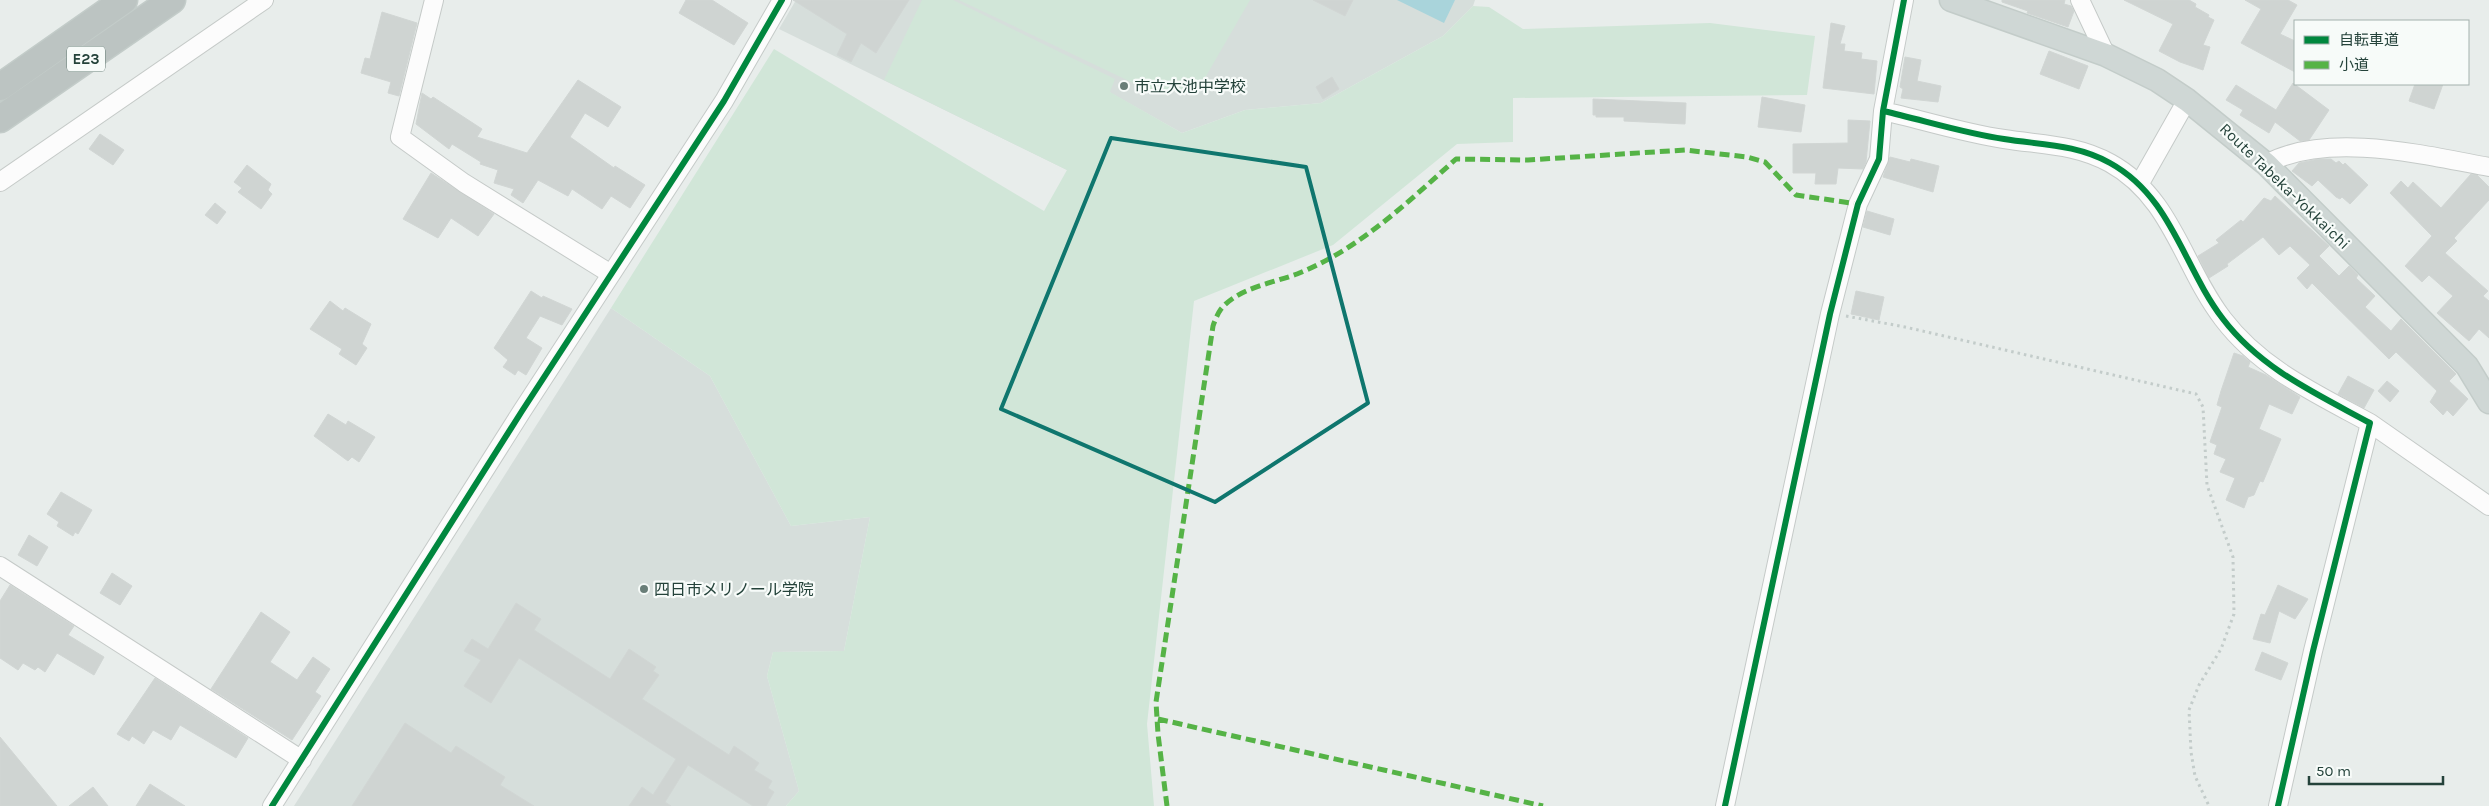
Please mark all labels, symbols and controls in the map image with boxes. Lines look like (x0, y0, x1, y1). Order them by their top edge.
legend (2294, 20, 2469, 85)
text: 自転車道 (2339, 31, 2399, 49)
road number: E23 (67, 46, 105, 72)
text: 小道 (2339, 56, 2369, 74)
place label: 市立大池中学校 (1134, 77, 1246, 96)
marker: 市立大池中学校 (1118, 80, 1130, 92)
street label: Route Tabeka-Yokkaichi (2216, 119, 2354, 253)
place label: 四日市メリノール学院 (654, 580, 814, 599)
marker: 四日市メリノール学院 (638, 583, 650, 595)
scale bar (2309, 754, 2443, 786)
text: 50 m (2316, 762, 2351, 780)

